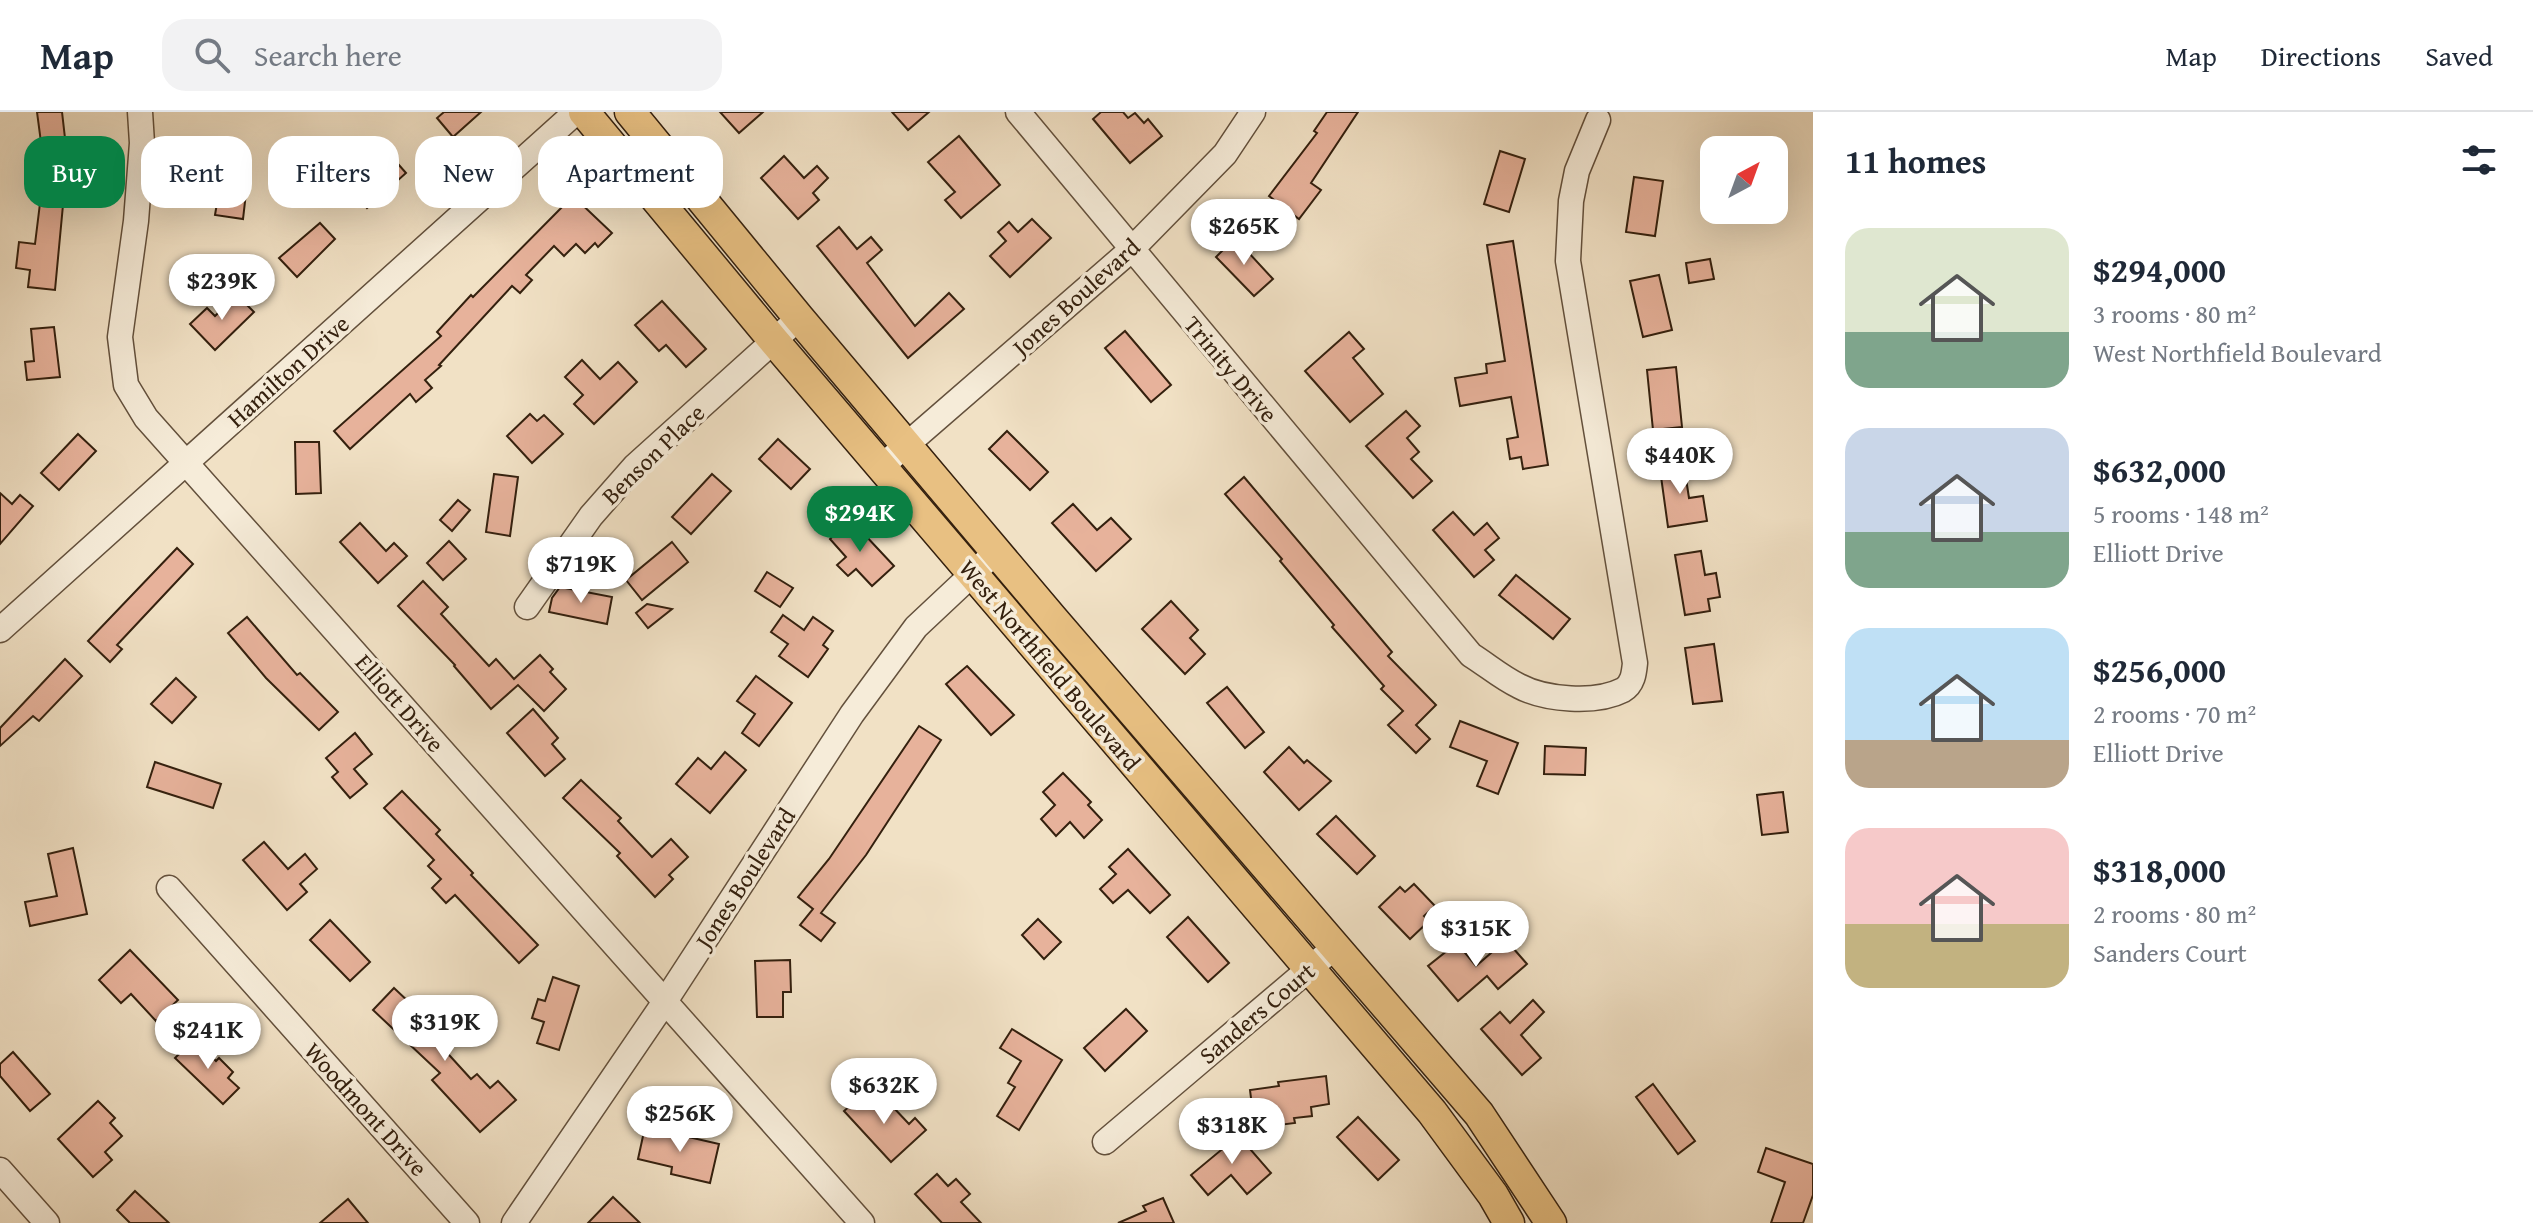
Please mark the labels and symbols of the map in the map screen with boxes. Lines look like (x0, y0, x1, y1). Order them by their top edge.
north arrow (1700, 136, 1788, 224)
pin: $265K (1188, 199, 1300, 267)
street label: Jones Boulevard (1002, 230, 1148, 366)
pin: $239K (166, 254, 278, 322)
street label: Hamilton Drive (219, 307, 357, 435)
street label: Trinity Drive (1176, 308, 1286, 430)
street label: Benson Place (593, 396, 713, 512)
pin: $440K (1624, 428, 1736, 496)
pin: $294K (804, 486, 916, 554)
pin: $719K (525, 537, 637, 605)
street label: West Northfield Boulevard (951, 552, 1149, 778)
street label: Elliott Drive (347, 646, 453, 760)
street label: Jones Boulevard (685, 801, 804, 958)
pin: $315K (1420, 901, 1532, 969)
street label: Sanders Court (1191, 954, 1323, 1072)
pin: $319K (389, 995, 501, 1063)
pin: $241K (152, 1003, 264, 1071)
street label: Woodmont Drive (296, 1034, 436, 1184)
pin: $632K (828, 1058, 940, 1126)
pin: $256K (624, 1086, 736, 1154)
pin: $318K (1176, 1098, 1288, 1166)

